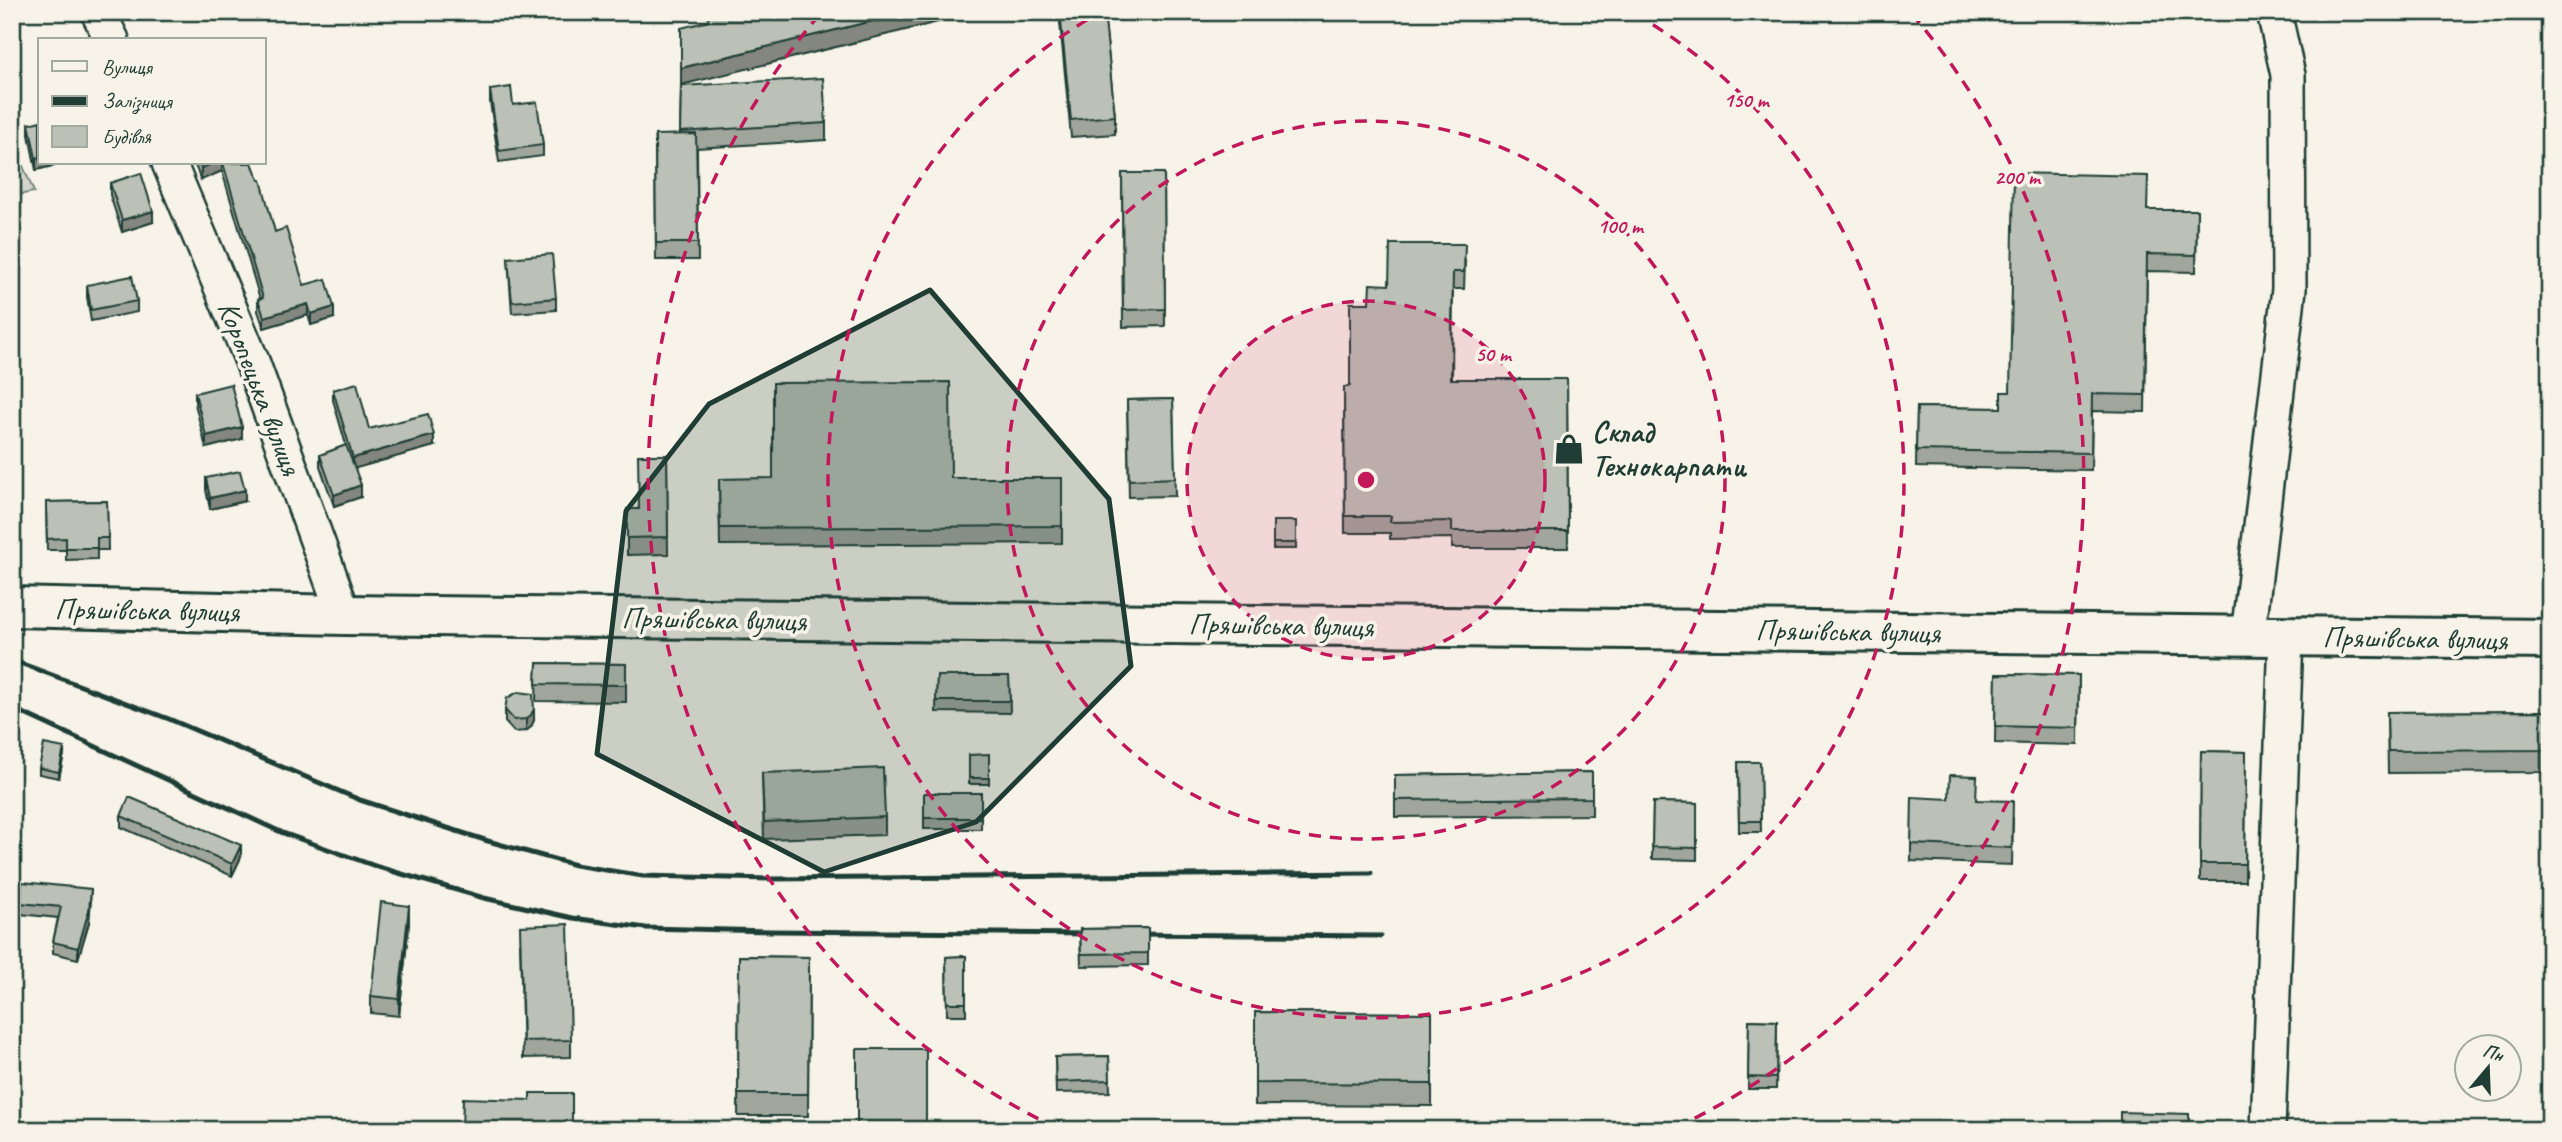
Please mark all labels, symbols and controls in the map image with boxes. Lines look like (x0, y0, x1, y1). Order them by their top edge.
legend (38, 38, 266, 164)
text: Вулиця (102, 54, 153, 80)
text: 150 m (1723, 87, 1771, 113)
text: Залізниця (102, 88, 173, 115)
text: Будівля (102, 124, 152, 150)
text: 200 m (1994, 164, 2042, 190)
text: 100 m (1597, 213, 1645, 239)
street label: Коропецька вулиця (209, 296, 311, 481)
text: 50 m (1475, 341, 1513, 367)
place label: Склад Технокарпати (1592, 413, 1747, 485)
shop icon: Склад Технокарпати (1552, 432, 1586, 466)
centre of rings (1354, 468, 1378, 492)
street label: Пряшівська вулиця (54, 589, 241, 631)
street label: Пряшівська вулиця (621, 598, 808, 640)
street label: Пряшівська вулиця (1188, 604, 1375, 646)
street label: Пряшівська вулиця (1755, 610, 1942, 652)
street label: Пряшівська вулиця (2322, 617, 2509, 659)
north arrow (2454, 1034, 2524, 1104)
text: Пн (2480, 1038, 2508, 1068)

